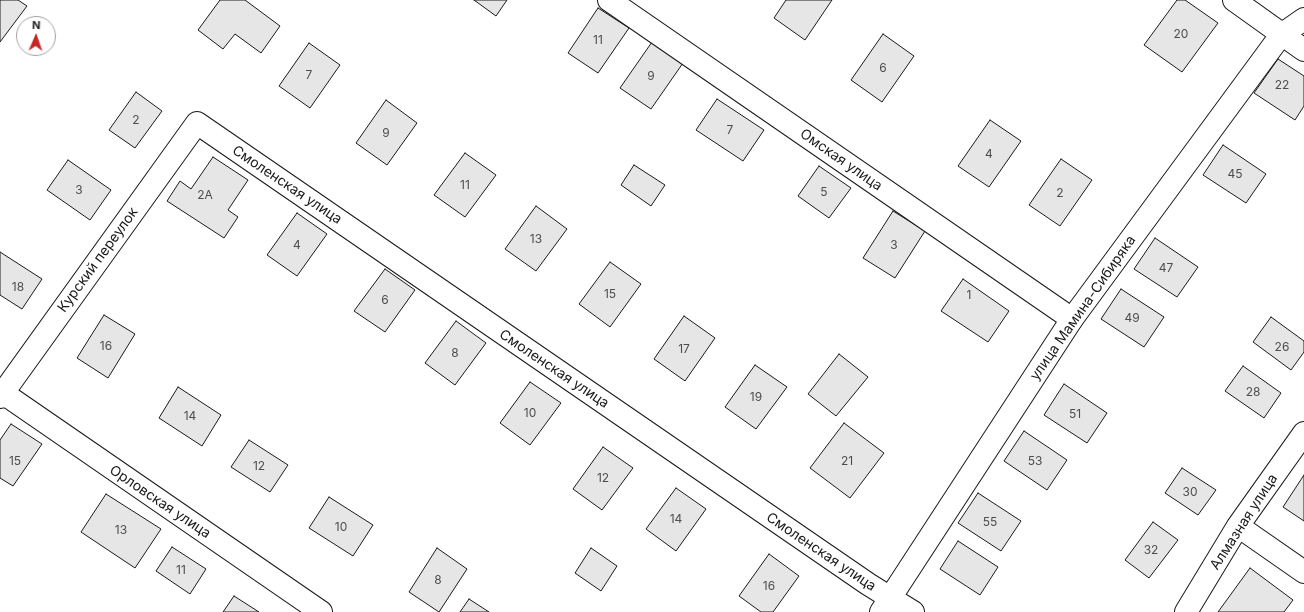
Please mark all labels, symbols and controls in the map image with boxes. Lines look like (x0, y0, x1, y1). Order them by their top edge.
north arrow (16, 16, 56, 56)
text: N (32, 18, 41, 32)
house number: 20 (1174, 27, 1188, 41)
house number: 11 (593, 33, 603, 47)
house number: 6 (879, 61, 887, 75)
house number: 7 (306, 68, 312, 82)
house number: 9 (647, 69, 655, 83)
house number: 22 (1275, 78, 1289, 92)
house number: 2 (132, 113, 140, 127)
house number: 7 (727, 123, 733, 137)
street label: Омская улица (797, 125, 885, 195)
house number: 9 (382, 126, 390, 140)
street label: Смоленская улица (229, 142, 345, 228)
house number: 4 (985, 147, 993, 161)
house number: 45 (1227, 167, 1243, 181)
house number: 11 (460, 178, 470, 192)
house number: 3 (75, 183, 83, 197)
house number: 5 (820, 185, 828, 199)
house number: 2 (1056, 186, 1064, 200)
house number: 2А (197, 188, 213, 202)
street label: Курский переулок (54, 204, 142, 316)
house number: 13 (530, 232, 542, 246)
street label: улица Мамина-Сибиряка (1027, 232, 1139, 384)
house number: 4 (293, 238, 301, 252)
house number: 3 (890, 238, 898, 252)
house number: 47 (1159, 261, 1173, 275)
house number: 18 (12, 280, 24, 294)
house number: 15 (604, 287, 616, 301)
house number: 1 (967, 288, 971, 302)
house number: 6 (381, 293, 389, 307)
house number: 49 (1124, 311, 1140, 325)
street label: Смоленская улица (496, 326, 612, 412)
house number: 16 (100, 339, 112, 353)
house number: 26 (1275, 340, 1289, 354)
house number: 17 (678, 342, 690, 356)
house number: 8 (451, 346, 459, 360)
house number: 28 (1246, 385, 1260, 399)
house number: 19 (750, 390, 762, 404)
house number: 10 (524, 406, 536, 420)
house number: 51 (1069, 407, 1081, 421)
house number: 14 (184, 409, 196, 423)
house number: 15 (9, 454, 21, 468)
house number: 21 (841, 454, 853, 468)
house number: 53 (1028, 454, 1042, 468)
house number: 12 (253, 459, 265, 473)
street label: Орловская улица (106, 462, 214, 542)
house number: 12 (597, 471, 609, 485)
street label: Алмазная улица (1207, 471, 1281, 573)
house number: 30 (1183, 485, 1197, 499)
street label: Смоленская улица (763, 509, 879, 595)
house number: 14 (670, 512, 682, 526)
house number: 55 (983, 515, 997, 529)
house number: 10 (335, 520, 347, 534)
house number: 13 (115, 523, 127, 537)
house number: 32 (1144, 543, 1158, 557)
house number: 11 (176, 563, 186, 577)
house number: 8 (434, 573, 442, 587)
house number: 16 (763, 579, 775, 593)

